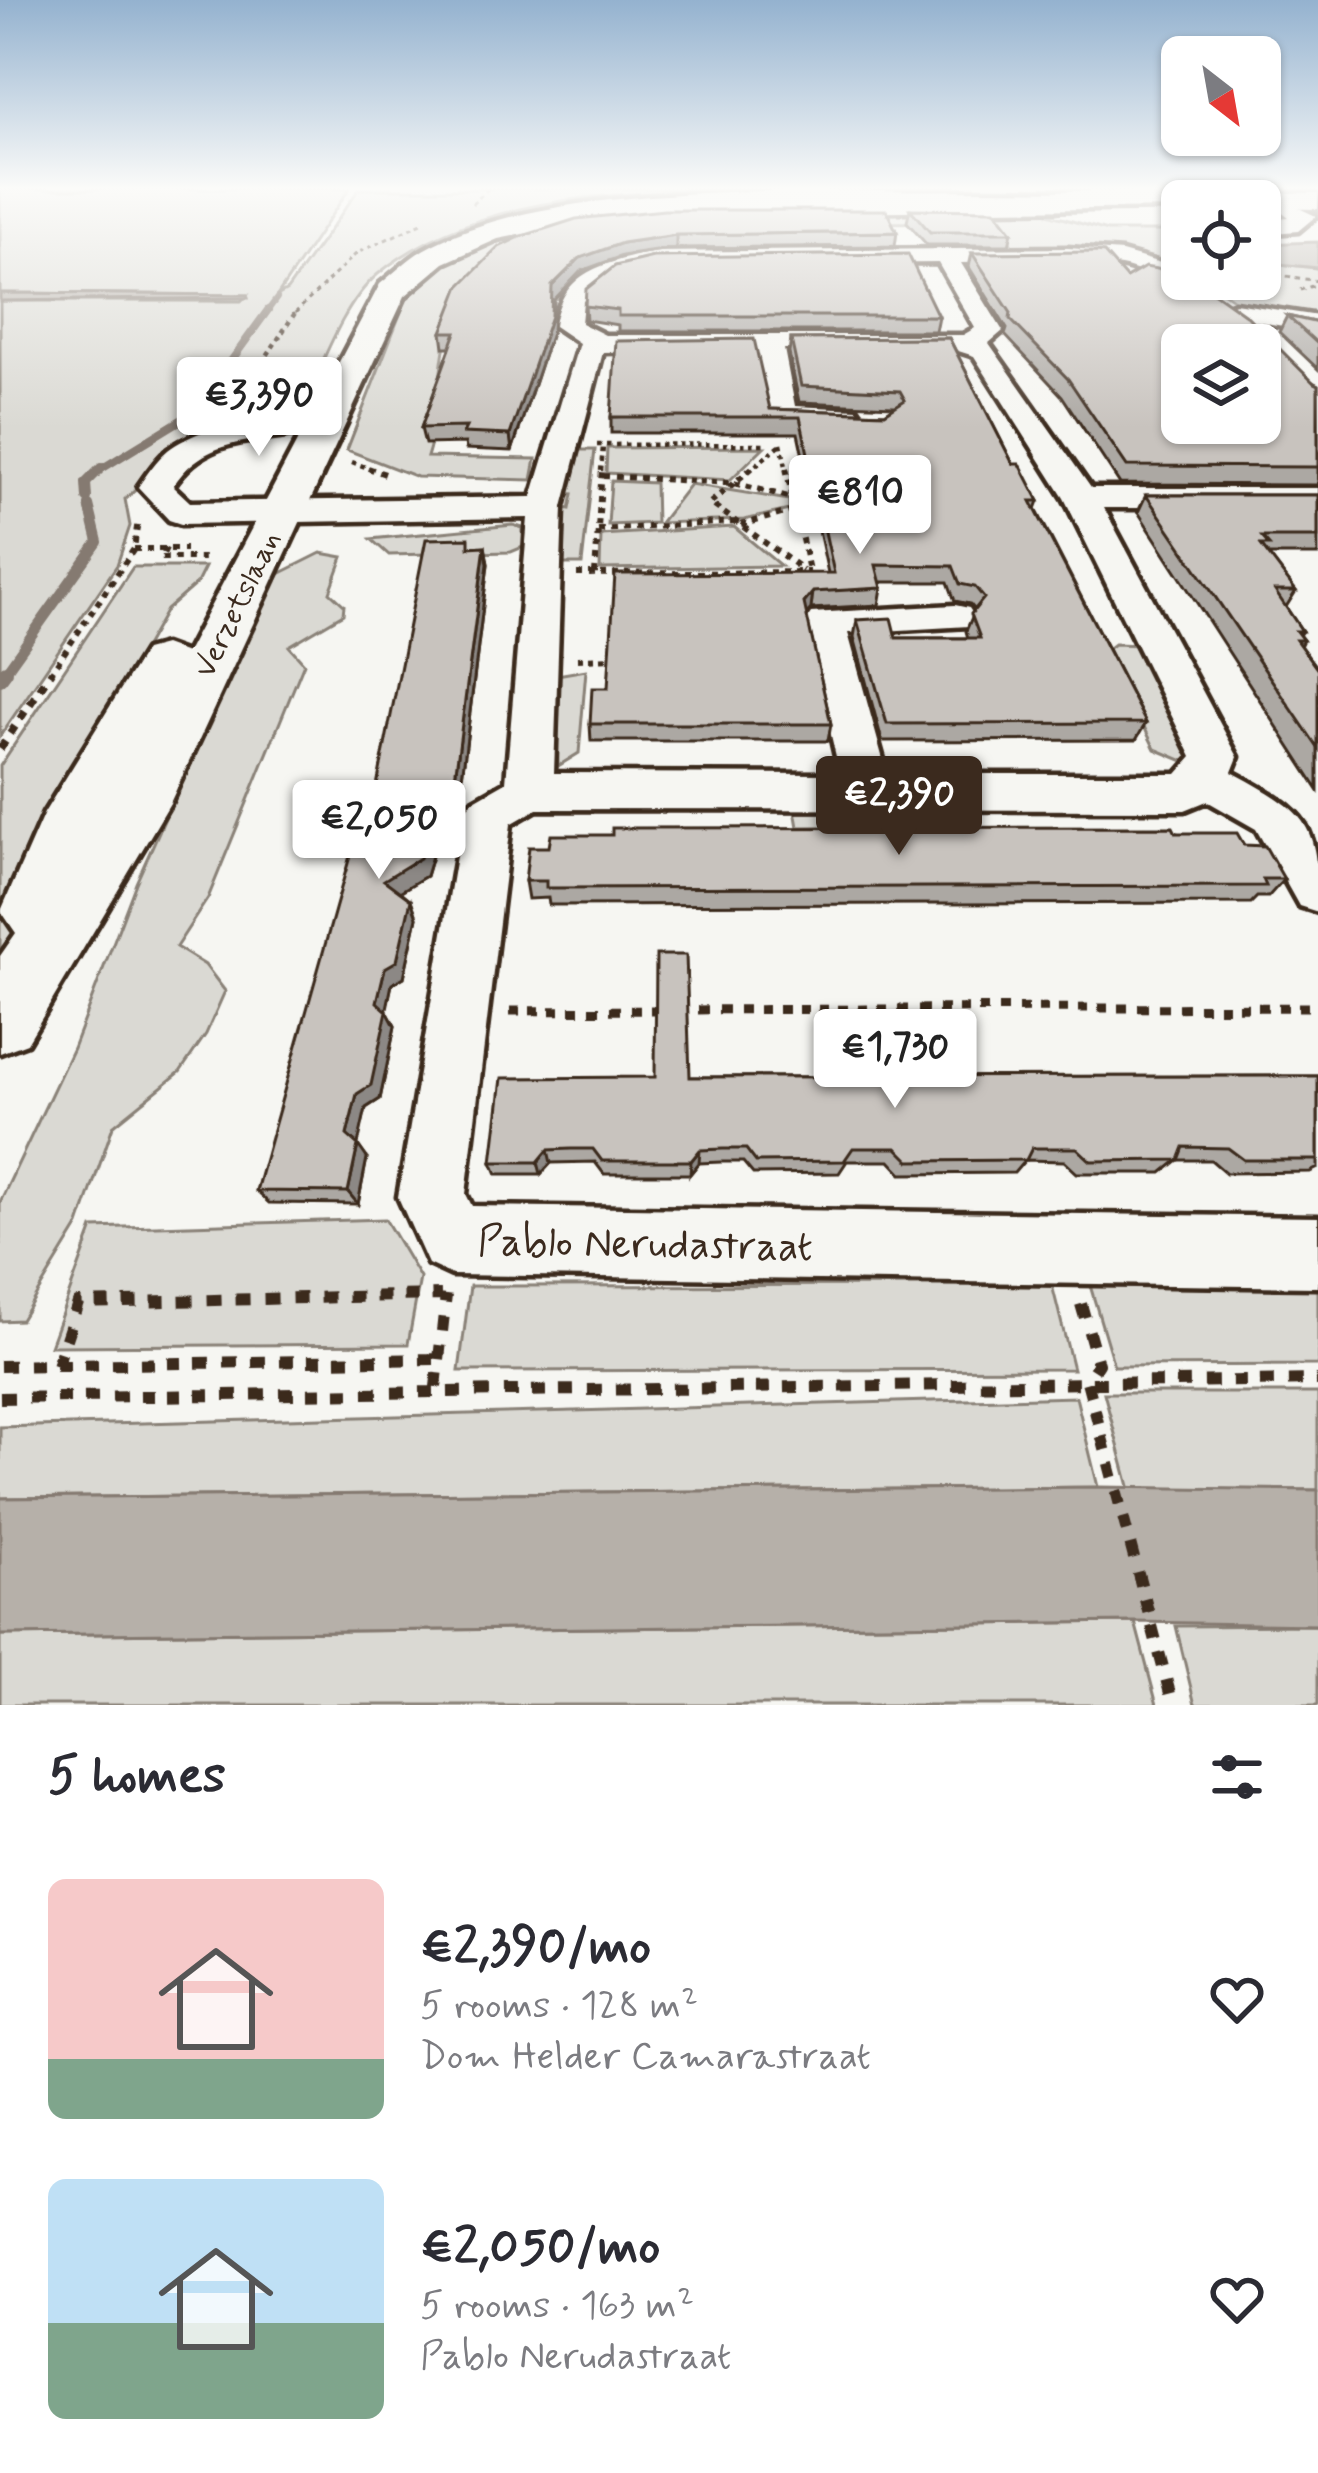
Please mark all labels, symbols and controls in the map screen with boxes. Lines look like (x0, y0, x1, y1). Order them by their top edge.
north arrow (1161, 36, 1281, 156)
map controls (1161, 36, 1281, 444)
button: locate (1161, 180, 1281, 300)
button: layers (1161, 324, 1281, 444)
pin: €3,390 (161, 357, 357, 459)
text: €3,390 (204, 370, 314, 421)
pin: €810 (789, 455, 931, 557)
text: €810 (816, 468, 904, 519)
street label: Verzetslaan (186, 525, 291, 684)
pin: €2,390 (801, 756, 997, 858)
text: €2,390 (843, 769, 955, 820)
pin: €2,050 (281, 780, 477, 882)
text: €2,050 (320, 793, 438, 844)
pin: €1,730 (797, 1009, 993, 1111)
text: €1,730 (841, 1022, 949, 1073)
street label: Pablo Nerudastraat (477, 1215, 813, 1276)
text: 5 homes (48, 1744, 226, 1810)
icon: filters (1204, 1744, 1270, 1810)
text: €2,390/mo (420, 1915, 651, 1981)
icon: home (144, 1927, 288, 2071)
icon: heart (1204, 1966, 1270, 2032)
text: 5 rooms · 128 m² (420, 1981, 698, 2032)
text: Dom Helder Camarastraat (420, 2032, 871, 2083)
text: €2,050/mo (420, 2215, 660, 2281)
icon: home (144, 2227, 288, 2371)
icon: heart (1204, 2266, 1270, 2332)
text: 5 rooms · 163 m² (420, 2281, 694, 2332)
text: Pablo Nerudastraat (420, 2332, 731, 2383)

